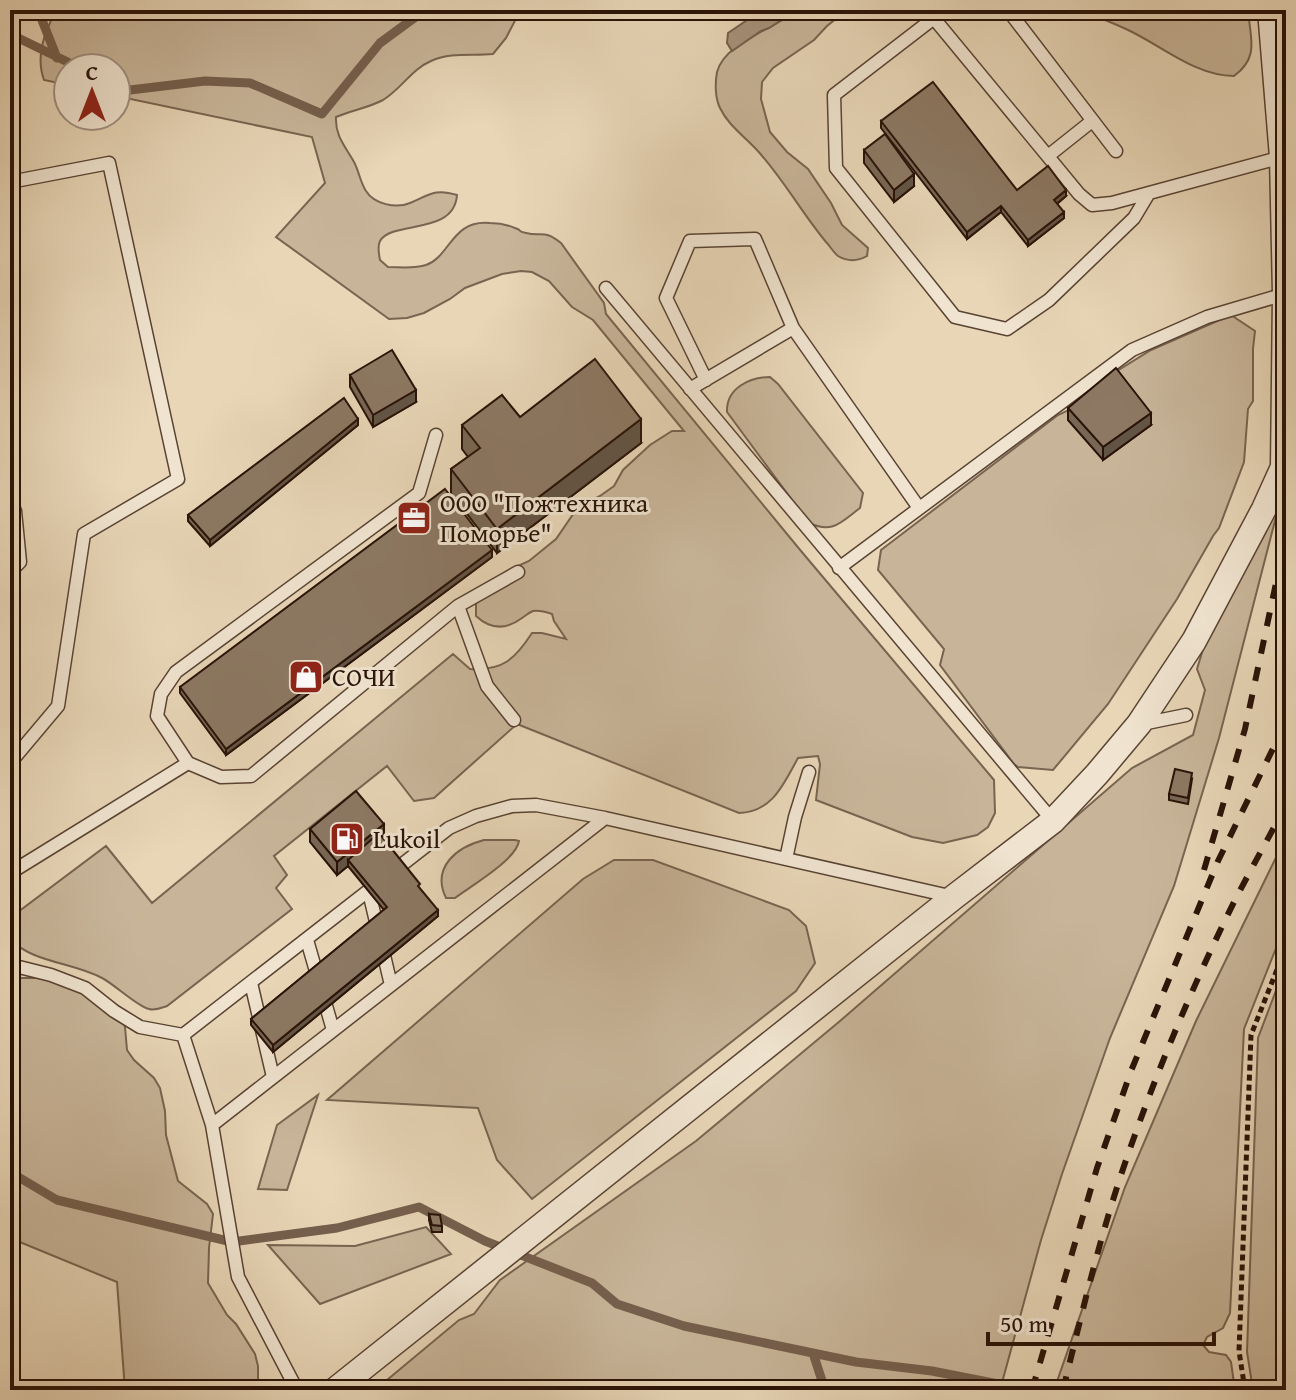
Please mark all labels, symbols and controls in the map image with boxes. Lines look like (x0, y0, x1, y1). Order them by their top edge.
north arrow (52, 52, 132, 132)
text: С (86, 56, 98, 88)
place label: ООО "Пожтехника Поморье" (440, 483, 649, 552)
office icon: ООО "Пожтехника Поморье" (395, 499, 433, 537)
place label: СОЧИ (332, 657, 395, 696)
shop icon: СОЧИ (287, 658, 325, 696)
place label: Lukoil (373, 819, 440, 858)
fuel station icon: Lukoil (328, 820, 366, 858)
scale bar (988, 1296, 1214, 1346)
text: 50 m (1000, 1306, 1048, 1341)

